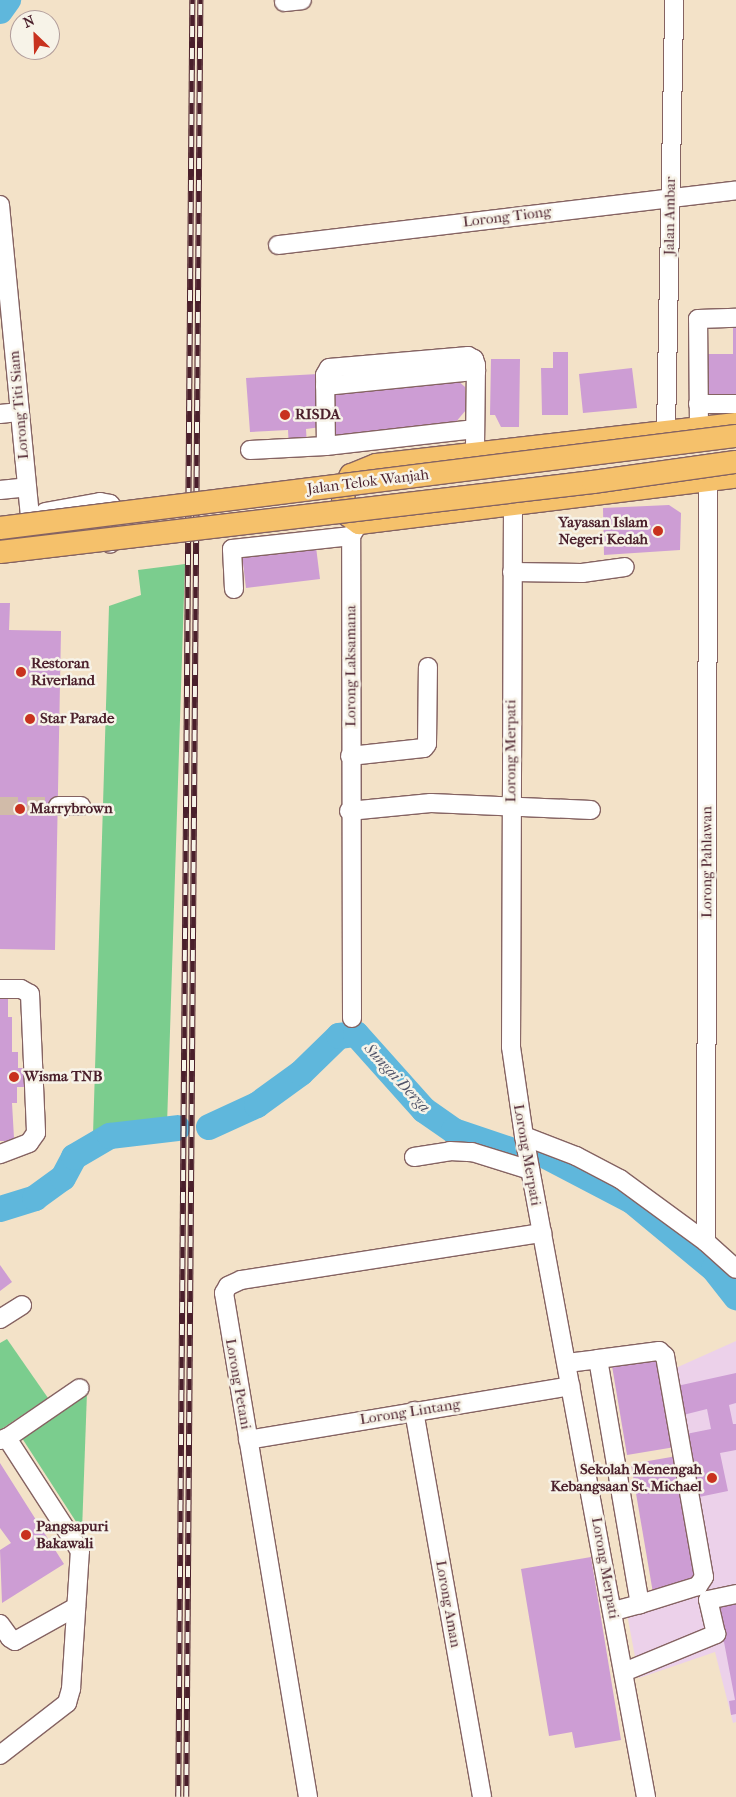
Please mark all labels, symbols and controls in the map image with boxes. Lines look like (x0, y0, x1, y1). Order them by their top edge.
north arrow (10, 10, 60, 60)
text: N (21, 12, 37, 32)
street label: Jalan Ambar (660, 177, 680, 255)
street label: Lorong Tiong (462, 203, 552, 231)
street label: Lorong Titi Siam (5, 350, 33, 460)
place label: RISDA (295, 406, 340, 424)
marker: RISDA (279, 409, 291, 421)
street label: Jalan Telok Wanjah (306, 466, 430, 498)
place label: Yayasan Islam Negeri Kedah (558, 513, 648, 548)
marker: Yayasan Islam Negeri Kedah (652, 525, 664, 537)
street label: Lorong Laksamana (342, 605, 360, 727)
place label: Restoran Riverland (31, 654, 95, 689)
marker: Restoran Riverland (15, 666, 27, 678)
street label: Lorong Merpati (502, 700, 520, 802)
place label: Star Parade (40, 710, 114, 728)
marker: Star Parade (24, 713, 36, 725)
place label: Marrybrown (30, 800, 113, 818)
marker: Marrybrown (14, 803, 26, 815)
street label: Lorong Pahlawan (698, 806, 716, 918)
water label: Sungai Derga (360, 1039, 434, 1117)
place label: Wisma TNB (24, 1068, 102, 1086)
marker: Wisma TNB (8, 1071, 20, 1083)
street label: Lorong Merpati (509, 1103, 545, 1207)
street label: Lorong Petani (221, 1337, 255, 1431)
street label: Lorong Lintang (359, 1395, 461, 1429)
place label: Sekolah Menengah Kebangsaan St. Michael (550, 1460, 702, 1495)
marker: Sekolah Menengah Kebangsaan St. Michael (706, 1472, 718, 1484)
street label: Lorong Merpati (587, 1516, 623, 1620)
place label: Pangsapuri Bakawali (36, 1517, 108, 1552)
marker: Pangsapuri Bakawali (20, 1529, 32, 1541)
street label: Lorong Aman (431, 1559, 465, 1649)

